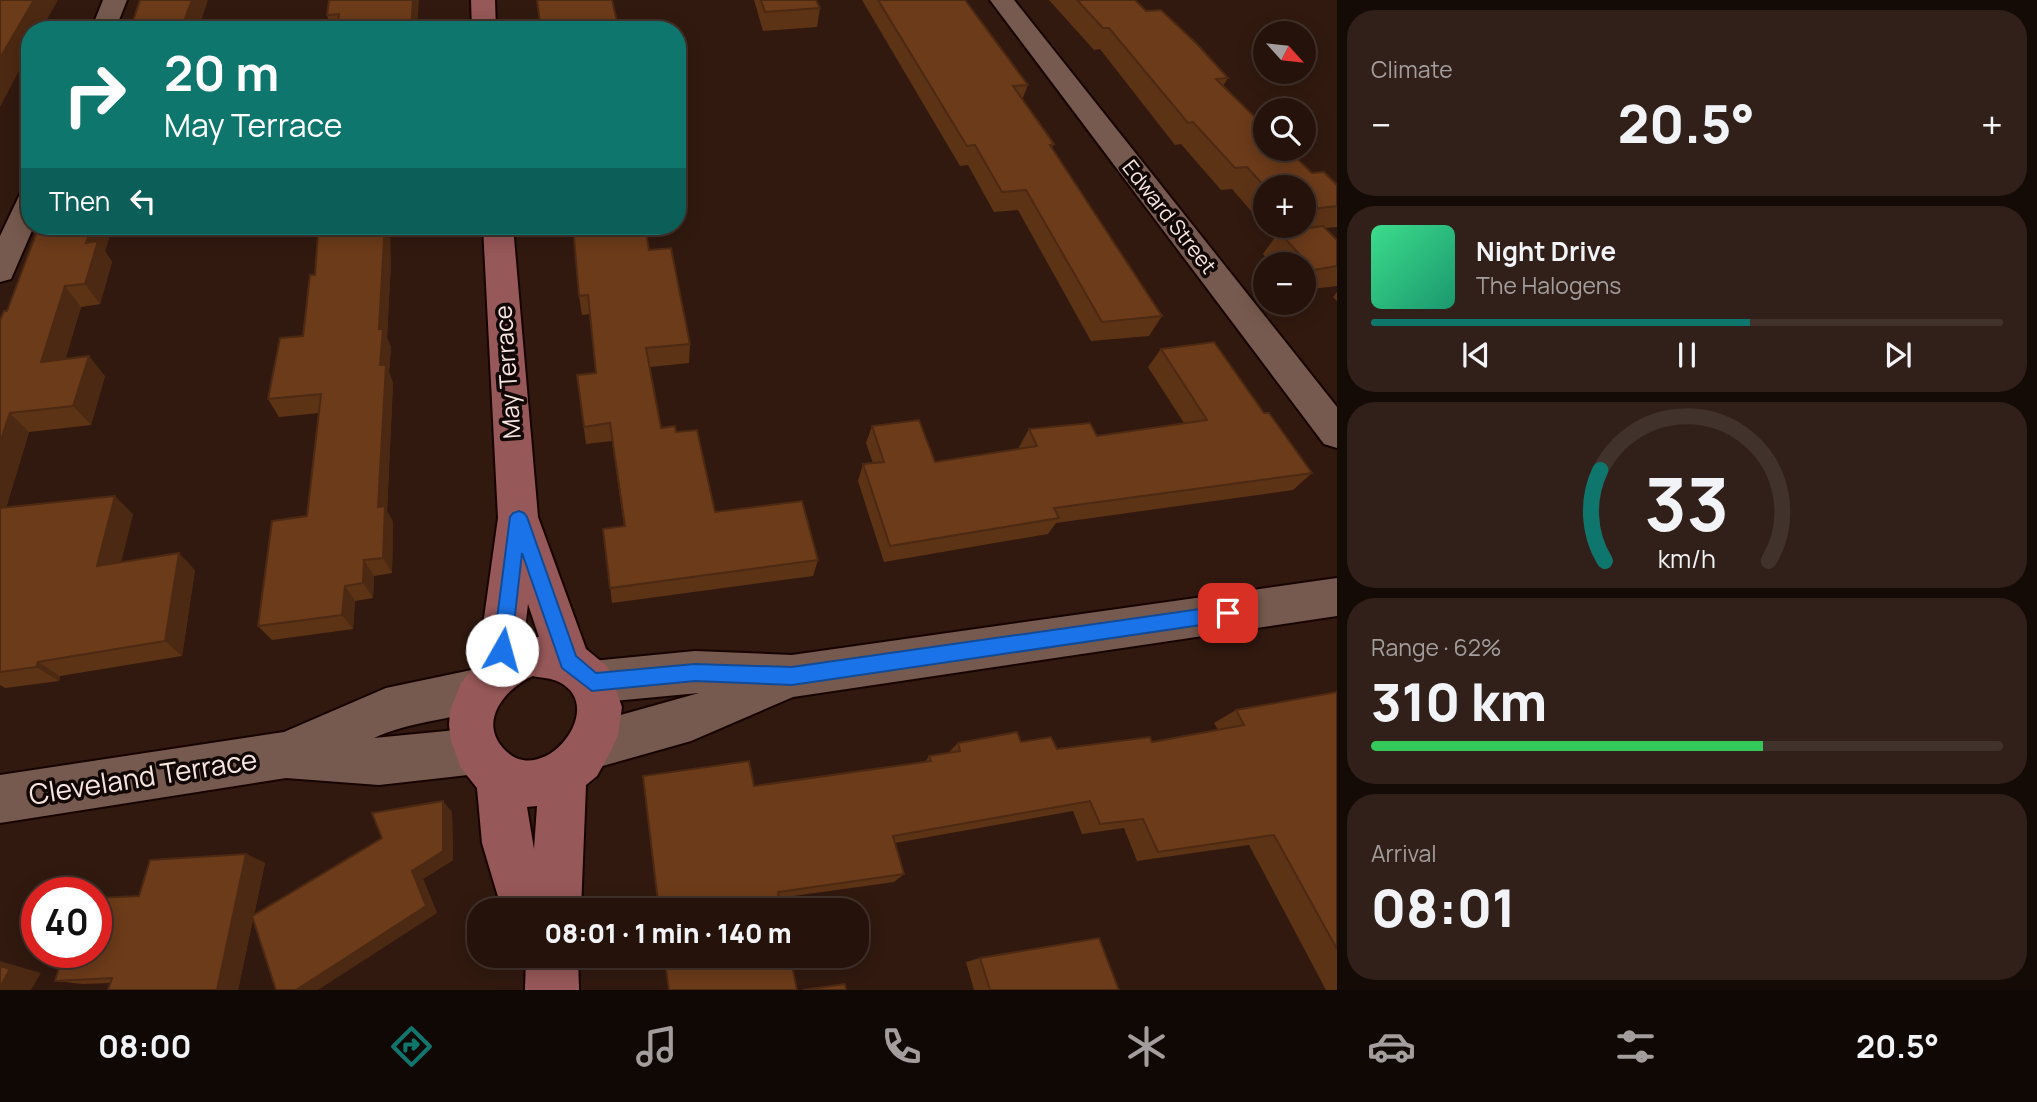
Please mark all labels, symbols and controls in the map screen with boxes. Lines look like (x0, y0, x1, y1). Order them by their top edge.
north arrow (1253, 21, 1316, 84)
map controls (1253, 21, 1316, 315)
text: 20 m (164, 39, 279, 106)
icon: right (49, 49, 140, 140)
text: Climate (1371, 53, 1453, 85)
text: 20.5° (1618, 88, 1755, 159)
button: search (1253, 98, 1316, 161)
text: − (1371, 98, 1392, 150)
text: + (1981, 98, 2003, 150)
text: May Terrace (164, 103, 342, 147)
street label: Edward Street (1117, 154, 1223, 279)
button: + (1253, 175, 1316, 238)
icon: left (124, 182, 162, 220)
text: Then (49, 183, 110, 219)
text: Night Drive (1476, 233, 1616, 269)
button: − (1253, 252, 1316, 315)
text: The Halogens (1476, 269, 1621, 301)
street label: May Terrace (485, 304, 528, 440)
icon: previous (1457, 336, 1495, 374)
icon: pause (1668, 336, 1706, 374)
icon: next (1879, 336, 1917, 374)
text: 33 (1645, 453, 1729, 553)
text: km/h (1658, 541, 1716, 576)
pin (1198, 583, 1258, 643)
icon: arrive (1209, 594, 1247, 632)
position arrow (465, 613, 539, 687)
text: Range · 62% (1371, 631, 1502, 663)
text: 310 km (1371, 666, 1547, 737)
street label: Cleveland Terrace (26, 739, 260, 813)
text: Arrival (1371, 837, 1437, 869)
text: 08:01 (1371, 872, 1516, 943)
speed limit sign: 40 (21, 877, 112, 968)
text: 08:01 · 1 min · 140 m (544, 915, 792, 951)
icon: directions (387, 1022, 436, 1071)
icon: music (632, 1022, 681, 1071)
icon: phone (877, 1022, 926, 1071)
icon: climate (1122, 1022, 1171, 1071)
icon: car (1367, 1022, 1416, 1071)
icon: filters (1611, 1022, 1660, 1071)
text: 08:00 (98, 1024, 192, 1068)
text: 20.5° (1856, 1024, 1939, 1068)

